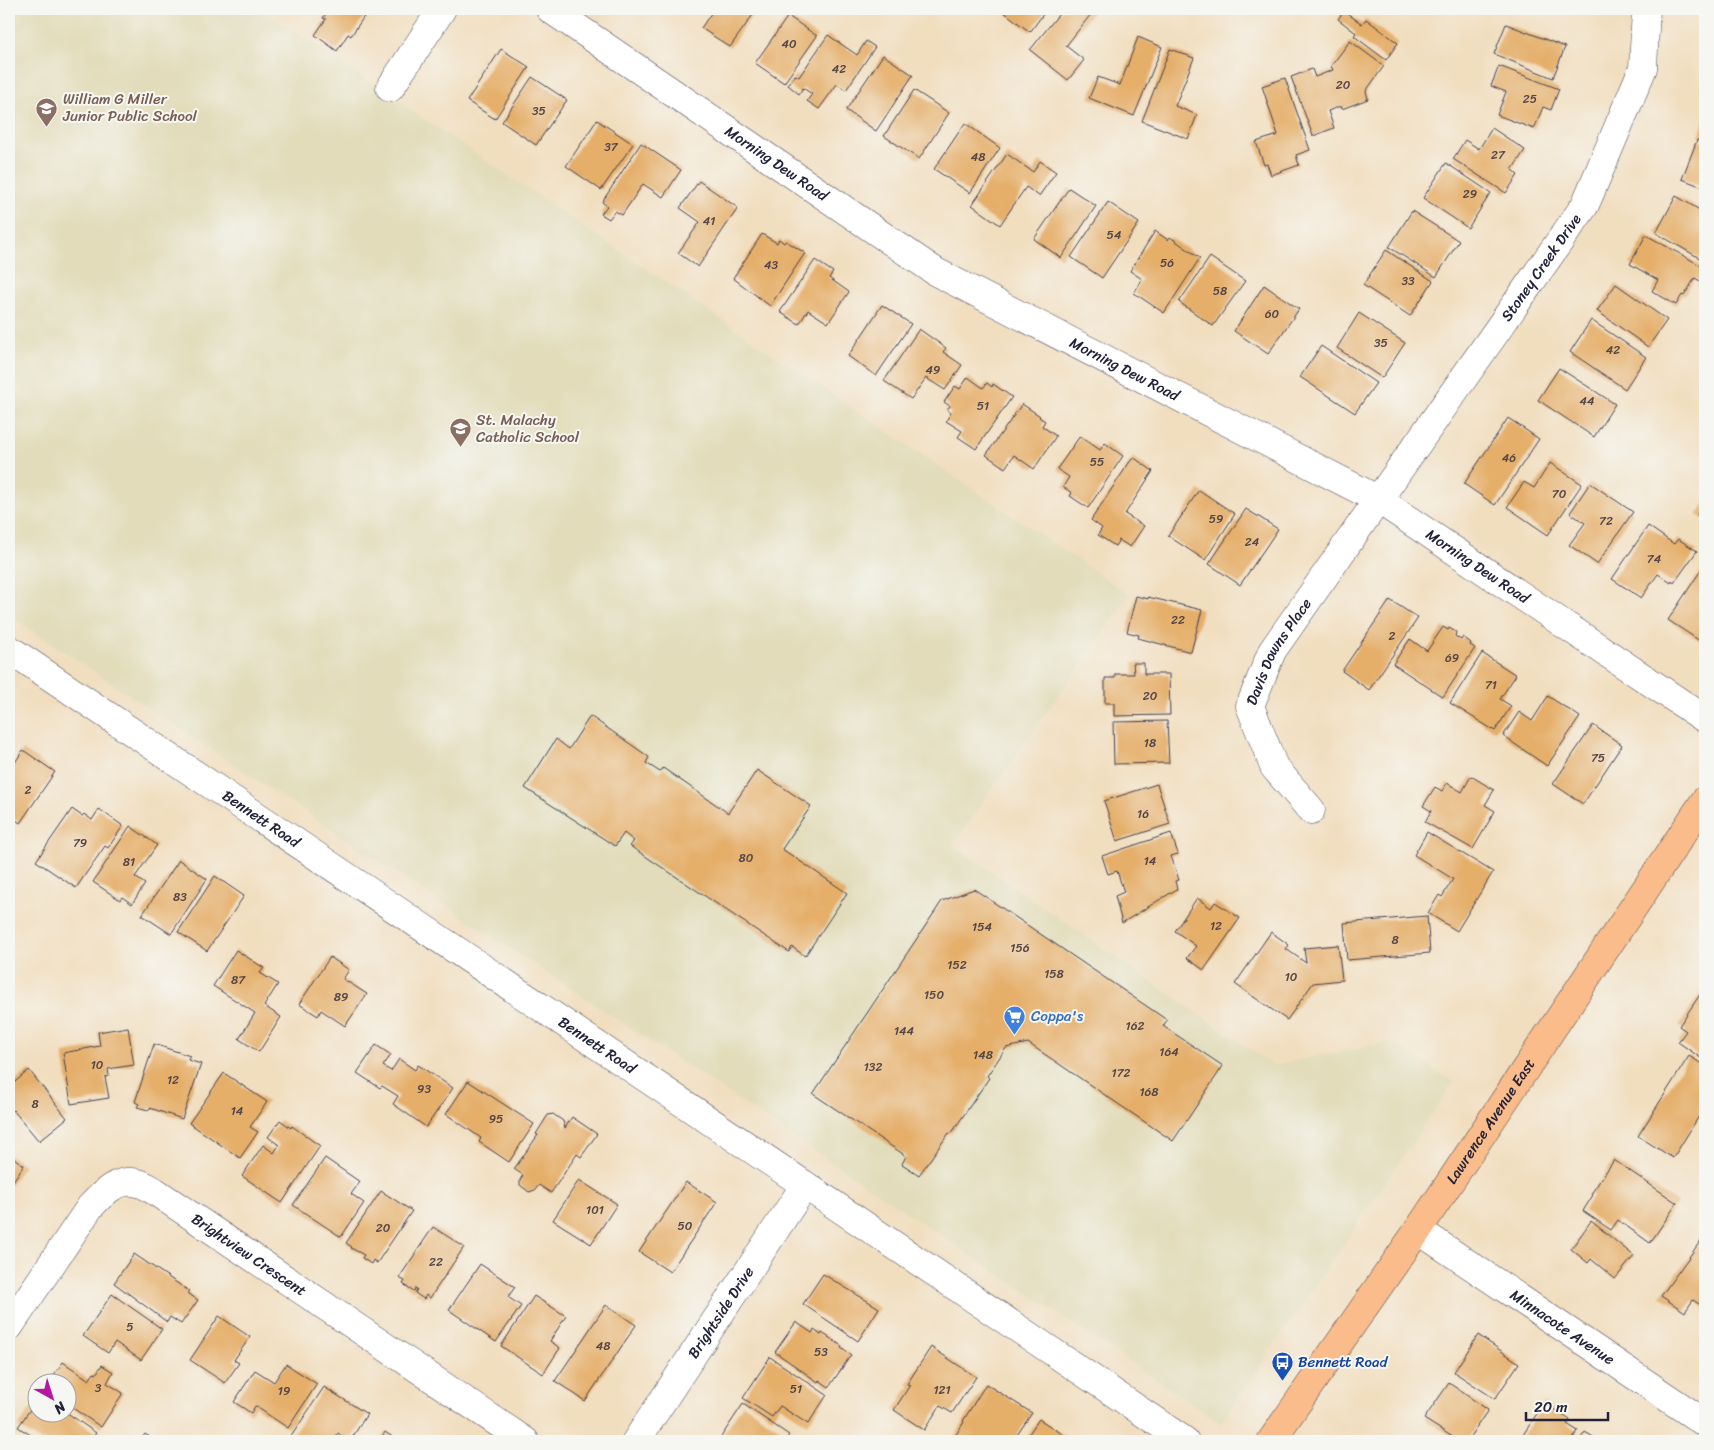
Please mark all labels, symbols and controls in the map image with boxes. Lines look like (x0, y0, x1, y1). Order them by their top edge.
house number: 40 (781, 33, 797, 55)
house number: 42 (832, 58, 846, 80)
house number: 20 (1336, 74, 1351, 96)
place label: William G Miller Junior Public School (62, 86, 198, 129)
house number: 25 (1523, 88, 1537, 110)
school or university icon: William G Miller Junior Public School (35, 96, 59, 127)
house number: 35 (532, 100, 546, 122)
street label: Morning Dew Road (719, 119, 834, 209)
house number: 37 (604, 136, 619, 158)
house number: 27 (1491, 144, 1506, 166)
house number: 48 (971, 146, 985, 168)
house number: 29 (1463, 183, 1477, 205)
street label: Stoney Creek Drive (1494, 208, 1588, 327)
house number: 41 (703, 210, 715, 232)
house number: 54 (1107, 224, 1122, 246)
house number: 56 (1160, 252, 1174, 274)
house number: 43 (764, 254, 778, 276)
house number: 33 (1401, 270, 1415, 292)
house number: 58 (1213, 280, 1227, 302)
house number: 60 (1265, 303, 1280, 325)
street label: Morning Dew Road (1065, 330, 1185, 409)
house number: 35 (1374, 332, 1388, 354)
house number: 42 (1606, 339, 1620, 361)
house number: 49 (926, 359, 940, 381)
house number: 44 (1579, 390, 1595, 412)
house number: 51 (977, 395, 989, 417)
place label: St. Malachy Catholic School (476, 407, 580, 450)
school or university icon: St. Malachy Catholic School (448, 417, 472, 448)
house number: 46 (1502, 447, 1516, 469)
house number: 55 (1090, 451, 1104, 473)
house number: 70 (1552, 483, 1567, 505)
house number: 59 (1209, 508, 1223, 530)
house number: 72 (1599, 510, 1613, 532)
street label: Morning Dew Road (1420, 522, 1536, 611)
house number: 24 (1245, 531, 1260, 553)
house number: 74 (1647, 548, 1662, 570)
street label: Davis Downs Place (1239, 592, 1319, 709)
house number: 22 (1171, 609, 1185, 631)
house number: 2 (1389, 625, 1396, 647)
house number: 69 (1445, 647, 1459, 669)
house number: 71 (1485, 674, 1497, 696)
house number: 20 (1143, 685, 1158, 707)
house number: 18 (1144, 732, 1156, 754)
house number: 75 (1591, 747, 1605, 769)
house number: 2 (25, 779, 32, 801)
street label: Bennett Road (217, 783, 306, 855)
house number: 16 (1137, 803, 1149, 825)
house number: 79 (73, 832, 87, 854)
house number: 80 (739, 847, 754, 869)
house number: 14 (1144, 850, 1157, 872)
house number: 81 (123, 851, 135, 873)
house number: 83 (173, 886, 187, 908)
house number: 12 (1210, 915, 1222, 937)
house number: 154 (972, 916, 992, 938)
house number: 8 (1391, 929, 1399, 951)
house number: 156 (1010, 937, 1030, 959)
house number: 152 (947, 954, 967, 976)
house number: 158 (1044, 963, 1064, 985)
house number: 10 (1285, 966, 1298, 988)
house number: 87 (231, 969, 246, 991)
house number: 150 (924, 984, 944, 1006)
house number: 89 (334, 986, 348, 1008)
place label: Coppa's (1031, 1003, 1084, 1029)
supermarket icon: Coppa's (1003, 1004, 1027, 1035)
street label: Bennett Road (553, 1009, 642, 1081)
house number: 162 (1126, 1015, 1145, 1037)
house number: 144 (894, 1020, 915, 1042)
house number: 164 (1159, 1041, 1179, 1063)
house number: 148 (973, 1044, 993, 1066)
street label: Lawrence Avenue East (1439, 1053, 1542, 1189)
house number: 10 (91, 1054, 104, 1076)
house number: 132 (864, 1056, 882, 1078)
house number: 172 (1112, 1062, 1131, 1084)
house number: 12 (167, 1069, 179, 1091)
house number: 93 (417, 1078, 431, 1100)
house number: 168 (1139, 1081, 1159, 1103)
house number: 8 (31, 1093, 39, 1115)
house number: 14 (231, 1100, 244, 1122)
house number: 95 (489, 1108, 503, 1130)
house number: 101 (586, 1199, 604, 1221)
street label: Brightview Crescent (186, 1206, 312, 1303)
house number: 50 (678, 1215, 693, 1237)
house number: 20 (376, 1217, 391, 1239)
house number: 22 (429, 1251, 443, 1273)
street label: Brightside Drive (681, 1261, 761, 1364)
street label: Minnacote Avenue (1505, 1282, 1620, 1372)
house number: 5 (126, 1316, 134, 1338)
house number: 48 (596, 1335, 610, 1357)
house number: 53 (814, 1341, 828, 1363)
place label: Bennett Road (1298, 1349, 1388, 1375)
bus stop icon: Bennett Road (1270, 1350, 1294, 1381)
north arrow (28, 1372, 78, 1422)
house number: 3 (95, 1377, 102, 1399)
house number: 51 (790, 1378, 802, 1400)
house number: 121 (933, 1379, 951, 1401)
house number: 19 (278, 1380, 290, 1402)
scale bar (1526, 1390, 1609, 1422)
text: N (48, 1394, 72, 1421)
text: 20 m (1534, 1394, 1568, 1420)

